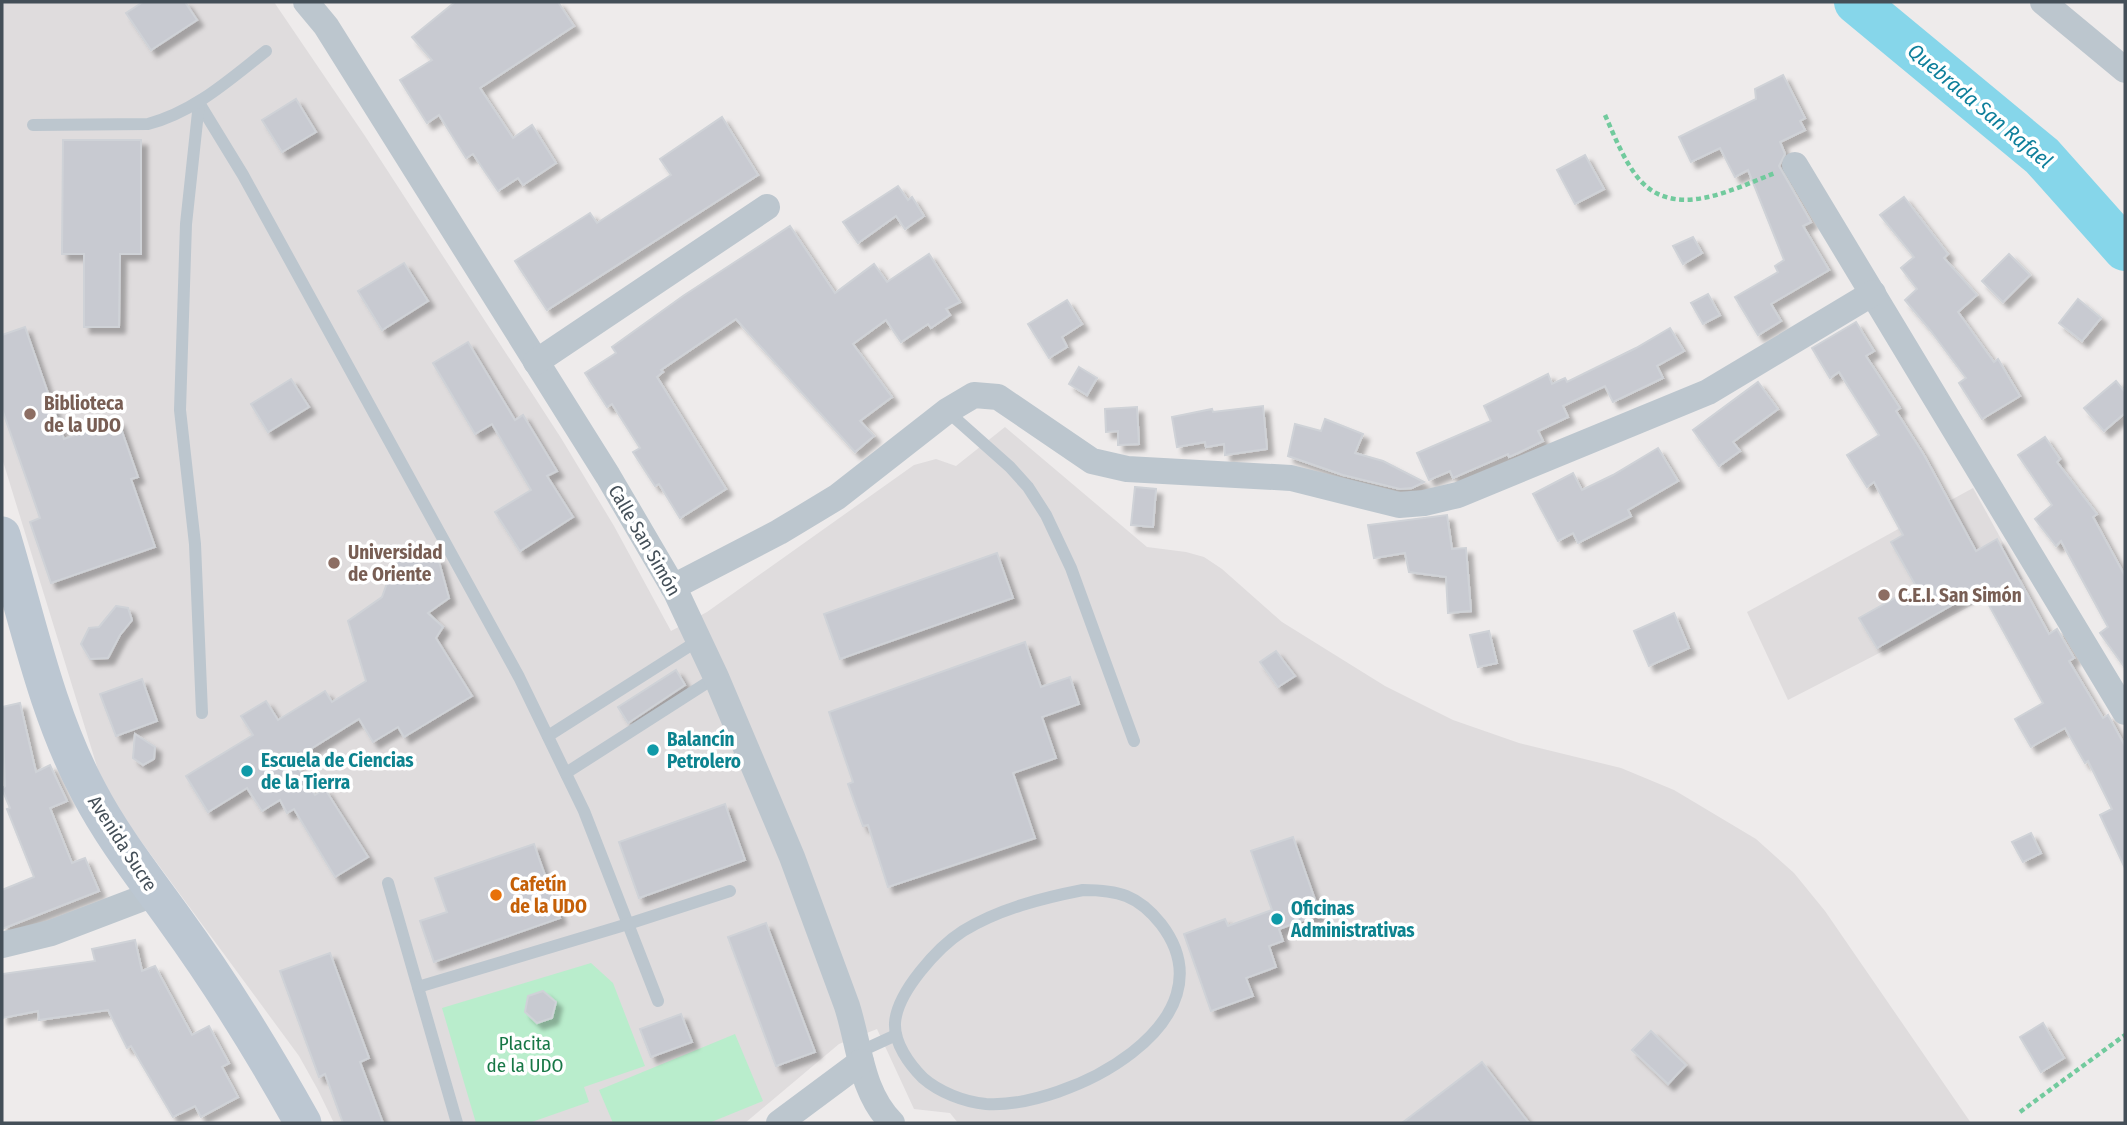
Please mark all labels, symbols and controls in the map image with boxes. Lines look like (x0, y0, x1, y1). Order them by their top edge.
water label: Quebrada San Rafael (1902, 38, 2058, 174)
place label: Biblioteca de la UDO (44, 392, 124, 437)
marker: Biblioteca de la UDO (22, 406, 38, 422)
street label: Calle San Simón (604, 481, 686, 600)
place label: Universidad de Oriente (348, 541, 443, 586)
marker: Universidad de Oriente (326, 555, 342, 571)
place label: C.E.I. San Simón (1898, 584, 2022, 607)
marker: C.E.I. San Simón (1876, 587, 1892, 603)
place label: Balancín Petrolero (667, 728, 741, 773)
marker: Balancín Petrolero (645, 742, 661, 758)
place label: Escuela de Ciencias de la Tierra (261, 749, 414, 794)
marker: Escuela de Ciencias de la Tierra (239, 763, 255, 779)
street label: Avenida Sucre (83, 791, 162, 895)
place label: Cafetín de la UDO (510, 873, 587, 918)
marker: Cafetín de la UDO (488, 887, 504, 903)
place label: Oficinas Administrativas (1290, 897, 1415, 942)
marker: Oficinas Administrativas (1269, 911, 1285, 927)
park label: Placita de la UDO (487, 1032, 563, 1077)

